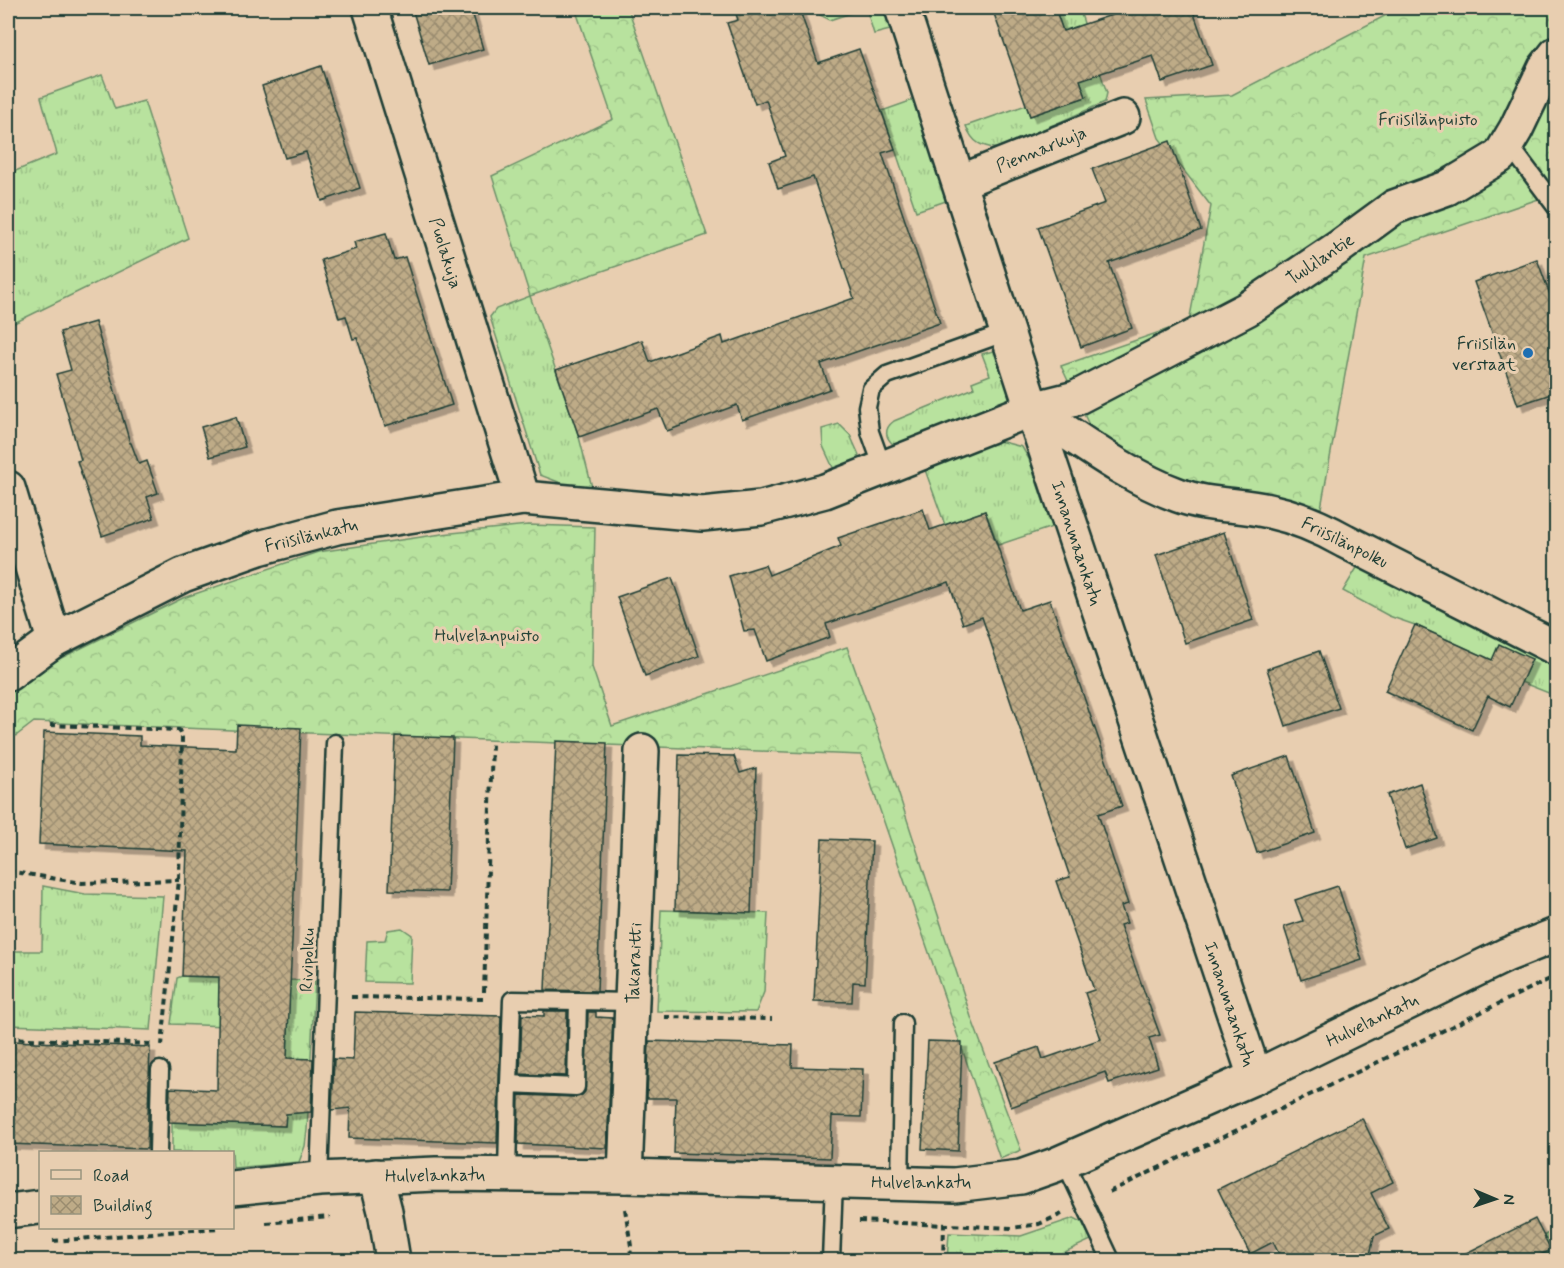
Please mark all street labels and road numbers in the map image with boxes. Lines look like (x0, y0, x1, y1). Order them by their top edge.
street label: Piennarkuja (993, 121, 1090, 179)
street label: Puolakuja (423, 215, 467, 292)
street label: Tuulilantie (1282, 228, 1359, 291)
street label: Innanmaankatu (1045, 478, 1108, 609)
street label: Friisilänpolku (1297, 512, 1392, 574)
street label: Friisilänkatu (262, 513, 360, 559)
street label: Takaraitti (622, 922, 648, 1004)
street label: Rivipolku (295, 927, 321, 993)
street label: Innanmaankatu (1198, 939, 1261, 1070)
street label: Hulvelankatu (1322, 988, 1423, 1054)
street label: Hulvelankatu (385, 1163, 485, 1189)
street label: Hulvelankatu (871, 1171, 971, 1195)

